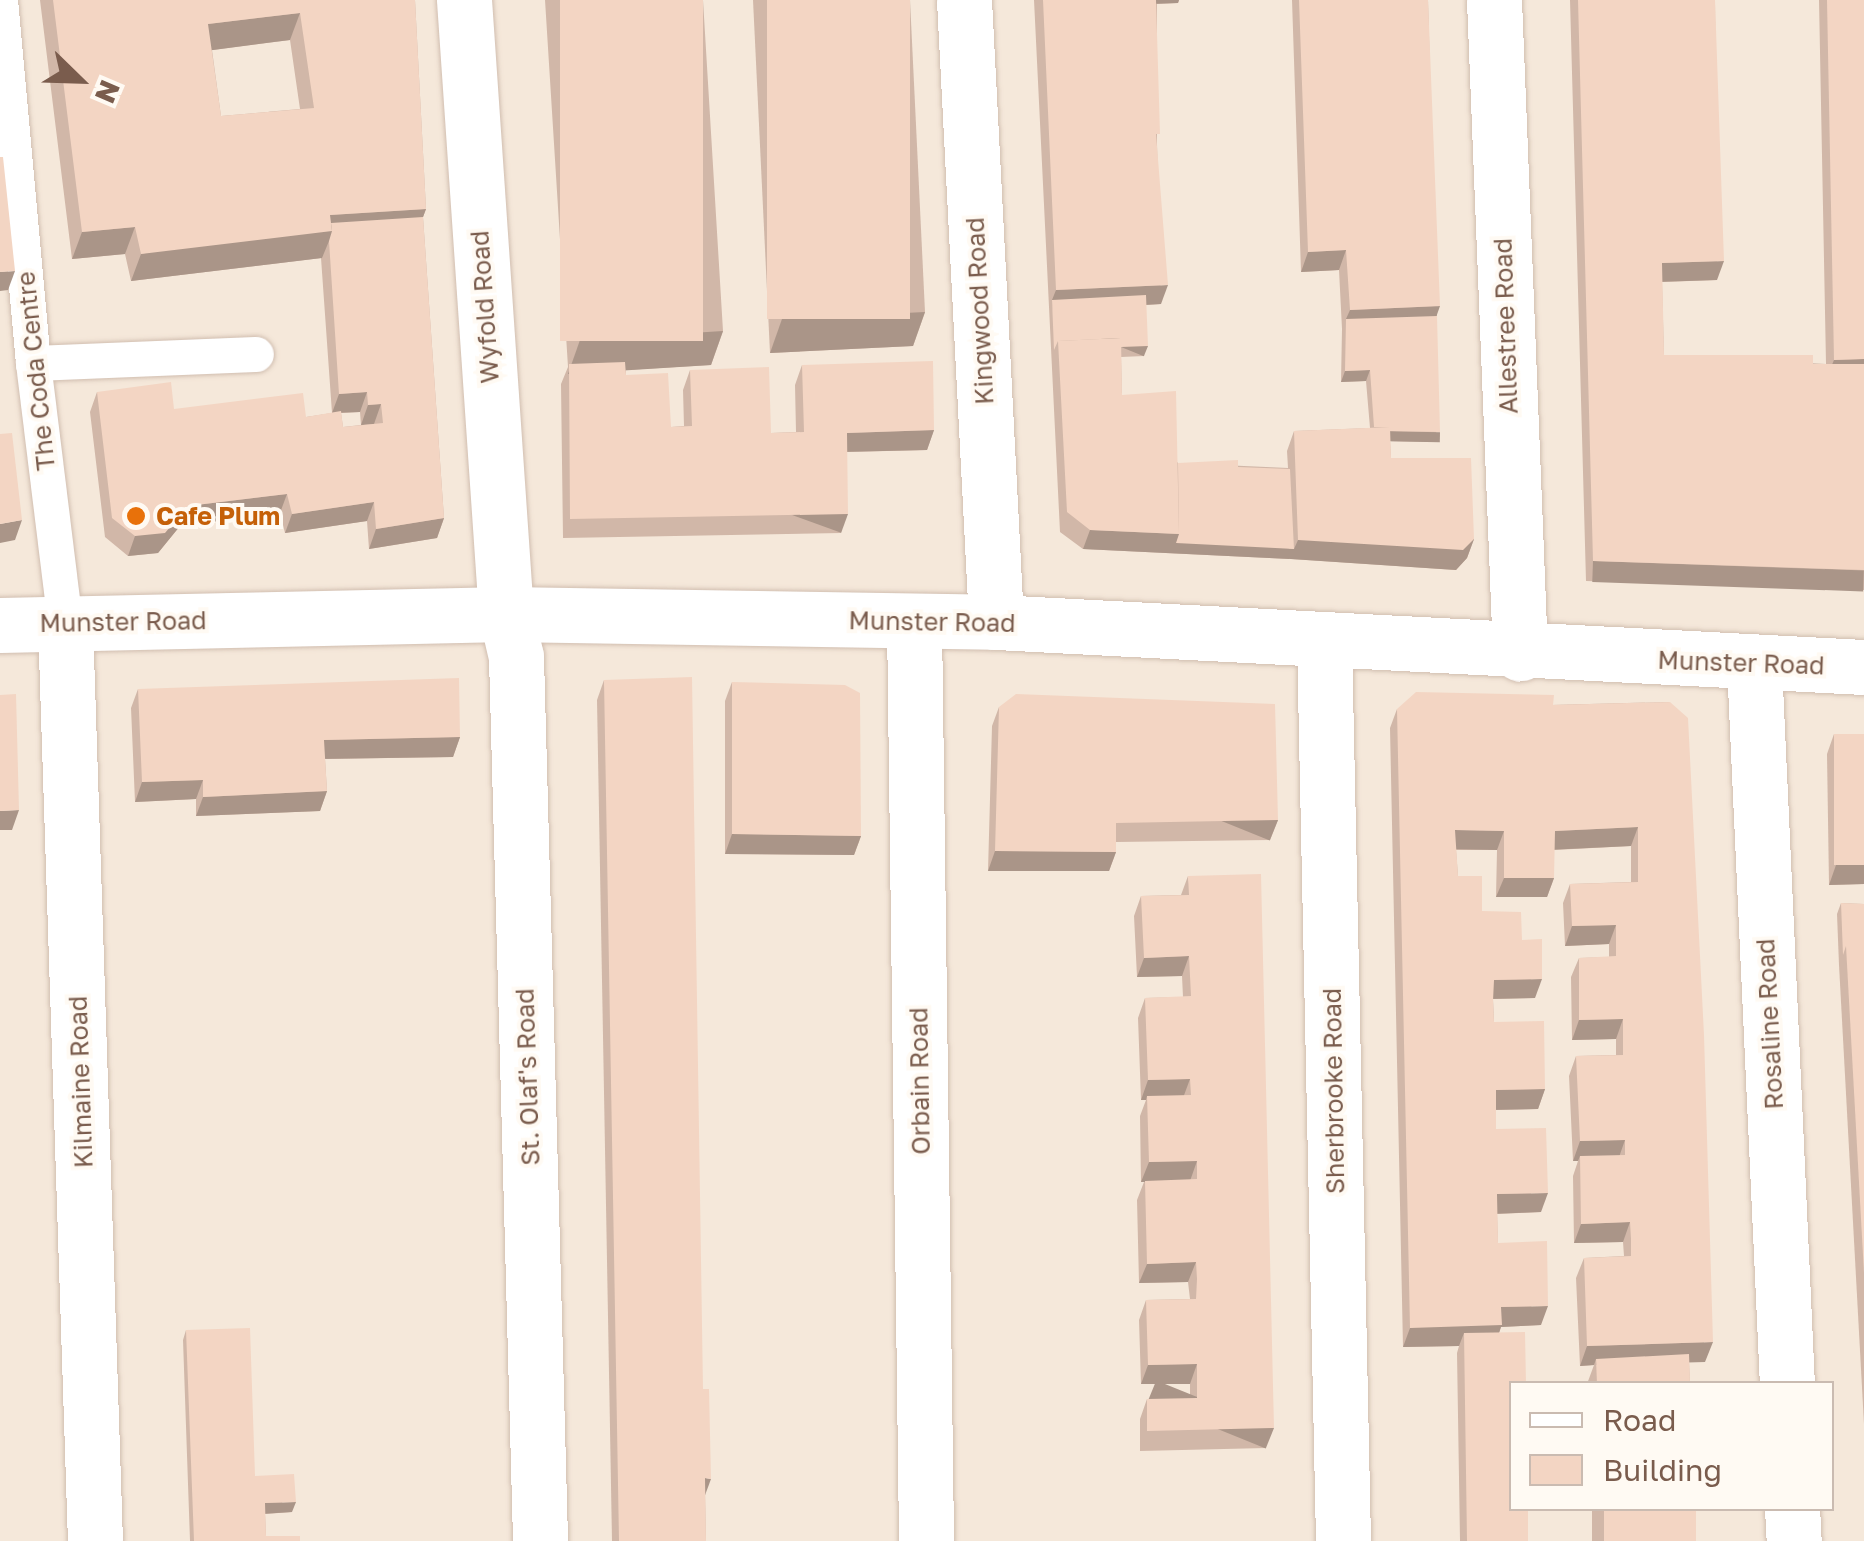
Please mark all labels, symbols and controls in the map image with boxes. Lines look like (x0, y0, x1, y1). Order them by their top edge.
north arrow (30, 30, 130, 130)
text: N (89, 76, 127, 108)
street label: Kingwood Road (960, 217, 1000, 405)
street label: Wyfold Road (465, 230, 505, 384)
street label: Allestree Road (1488, 238, 1524, 414)
street label: The Coda Centre (11, 270, 61, 472)
place label: Cafe Plum (156, 501, 280, 531)
marker: Cafe Plum (125, 505, 147, 527)
street label: Munster Road (39, 606, 207, 638)
street label: Munster Road (848, 606, 1016, 638)
street label: Munster Road (1657, 645, 1825, 681)
street label: Rosaline Road (1751, 938, 1789, 1110)
street label: St. Olaf's Road (510, 988, 546, 1166)
street label: Sherbrooke Road (1317, 988, 1351, 1194)
street label: Kilmaine Road (63, 995, 99, 1169)
street label: Orbain Road (904, 1007, 936, 1155)
legend (1509, 1381, 1834, 1511)
text: Road (1603, 1402, 1677, 1438)
text: Building (1603, 1452, 1722, 1488)

